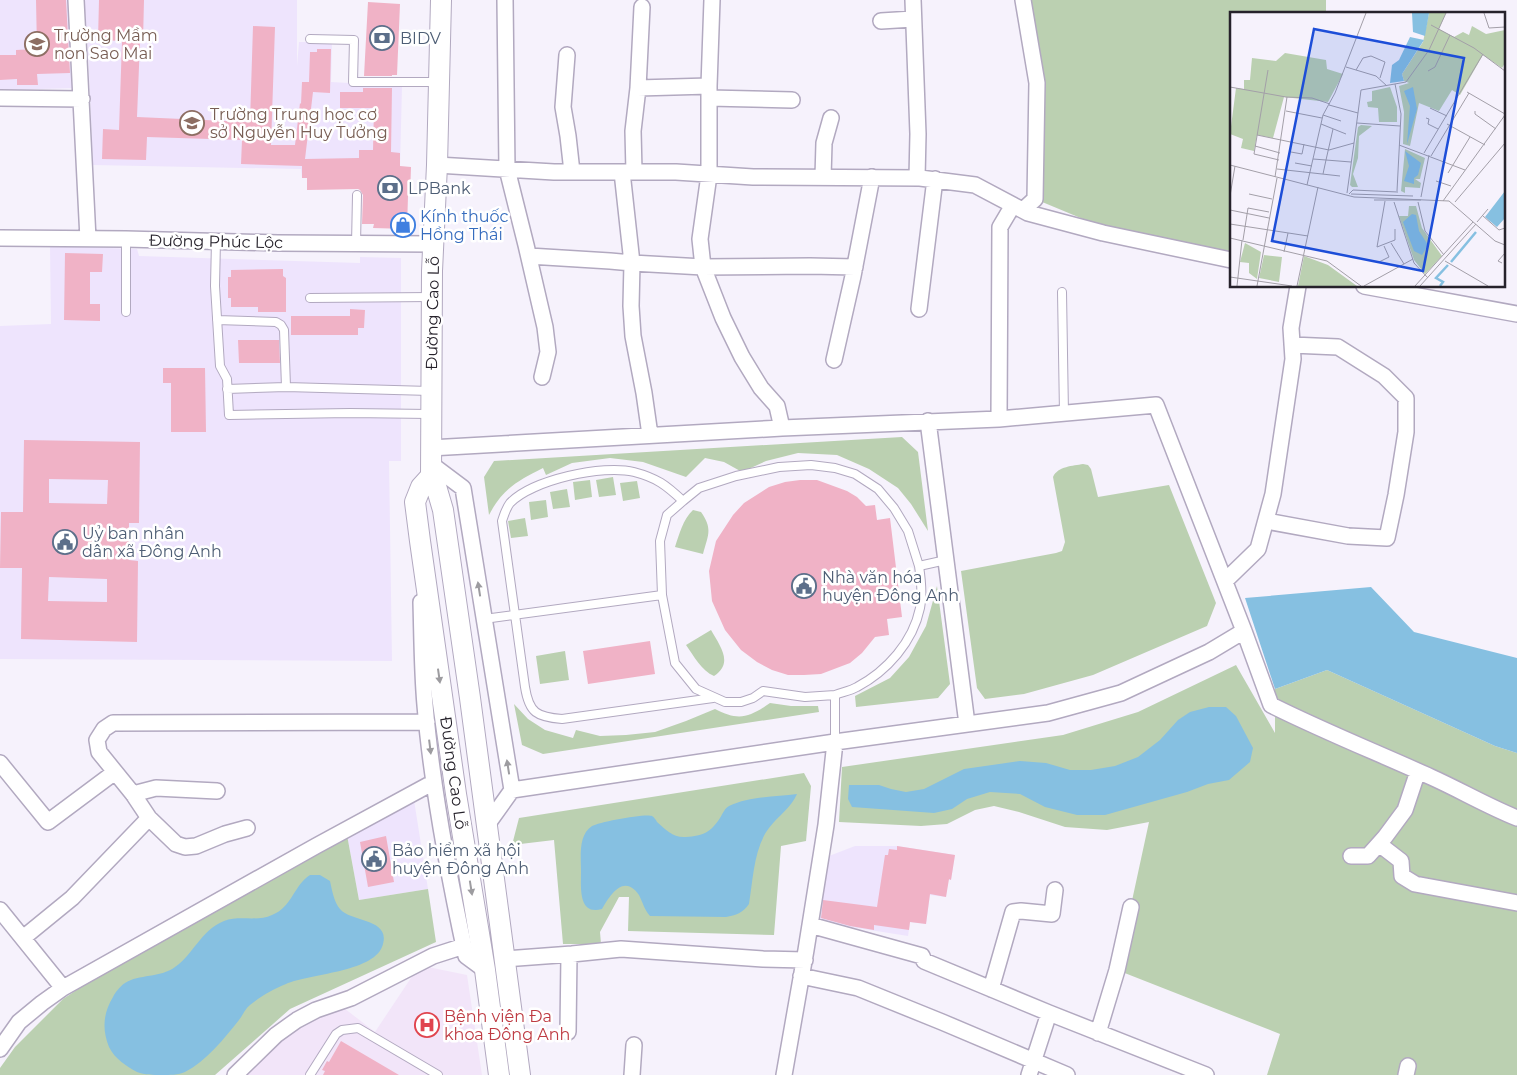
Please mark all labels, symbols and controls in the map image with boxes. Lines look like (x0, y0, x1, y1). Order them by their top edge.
inset map (1230, 12, 1504, 288)
bank icon: BIDV (369, 25, 395, 51)
place label: Trường Mầm non Sao Mai (54, 26, 158, 63)
place label: BIDV (400, 29, 442, 48)
school or university icon: Trường Mầm non Sao Mai (24, 31, 50, 57)
place label: Trường Trung học cơ sở Nguyễn Huy Tưởng (210, 105, 388, 142)
school or university icon: Trường Trung học cơ sở Nguyễn Huy Tưởng (179, 110, 205, 136)
bank icon: LPBank (377, 175, 403, 201)
place label: LPBank (408, 179, 471, 198)
place label: Kính thuốc Hồng Thái (420, 207, 509, 244)
shop icon: Kính thuốc Hồng Thái (390, 212, 416, 238)
street label: Đường Phúc Lộc (149, 231, 283, 252)
street label: Đường Cao Lỗ (422, 256, 443, 370)
place label: Uỷ ban nhân dân xã Đông Anh (82, 524, 222, 561)
public building icon: Uỷ ban nhân dân xã Đông Anh (52, 529, 78, 555)
place label: Nhà văn hóa huyện Đông Anh (822, 568, 959, 605)
public building icon: Nhà văn hóa huyện Đông Anh (791, 573, 817, 599)
one-way arrow (474, 581, 482, 597)
one-way arrow (435, 668, 443, 684)
street label: Đường Cao Lỗ (436, 715, 471, 831)
one-way arrow (426, 739, 434, 755)
one-way arrow (504, 758, 512, 774)
place label: Bảo hiểm xã hội huyện Đông Anh (392, 841, 529, 878)
public building icon: Bảo hiểm xã hội huyện Đông Anh (361, 846, 387, 872)
one-way arrow (468, 881, 476, 897)
place label: Bệnh viện Đa khoa Đông Anh (444, 1007, 570, 1044)
hospital icon: Bệnh viện Đa khoa Đông Anh (414, 1012, 440, 1038)

